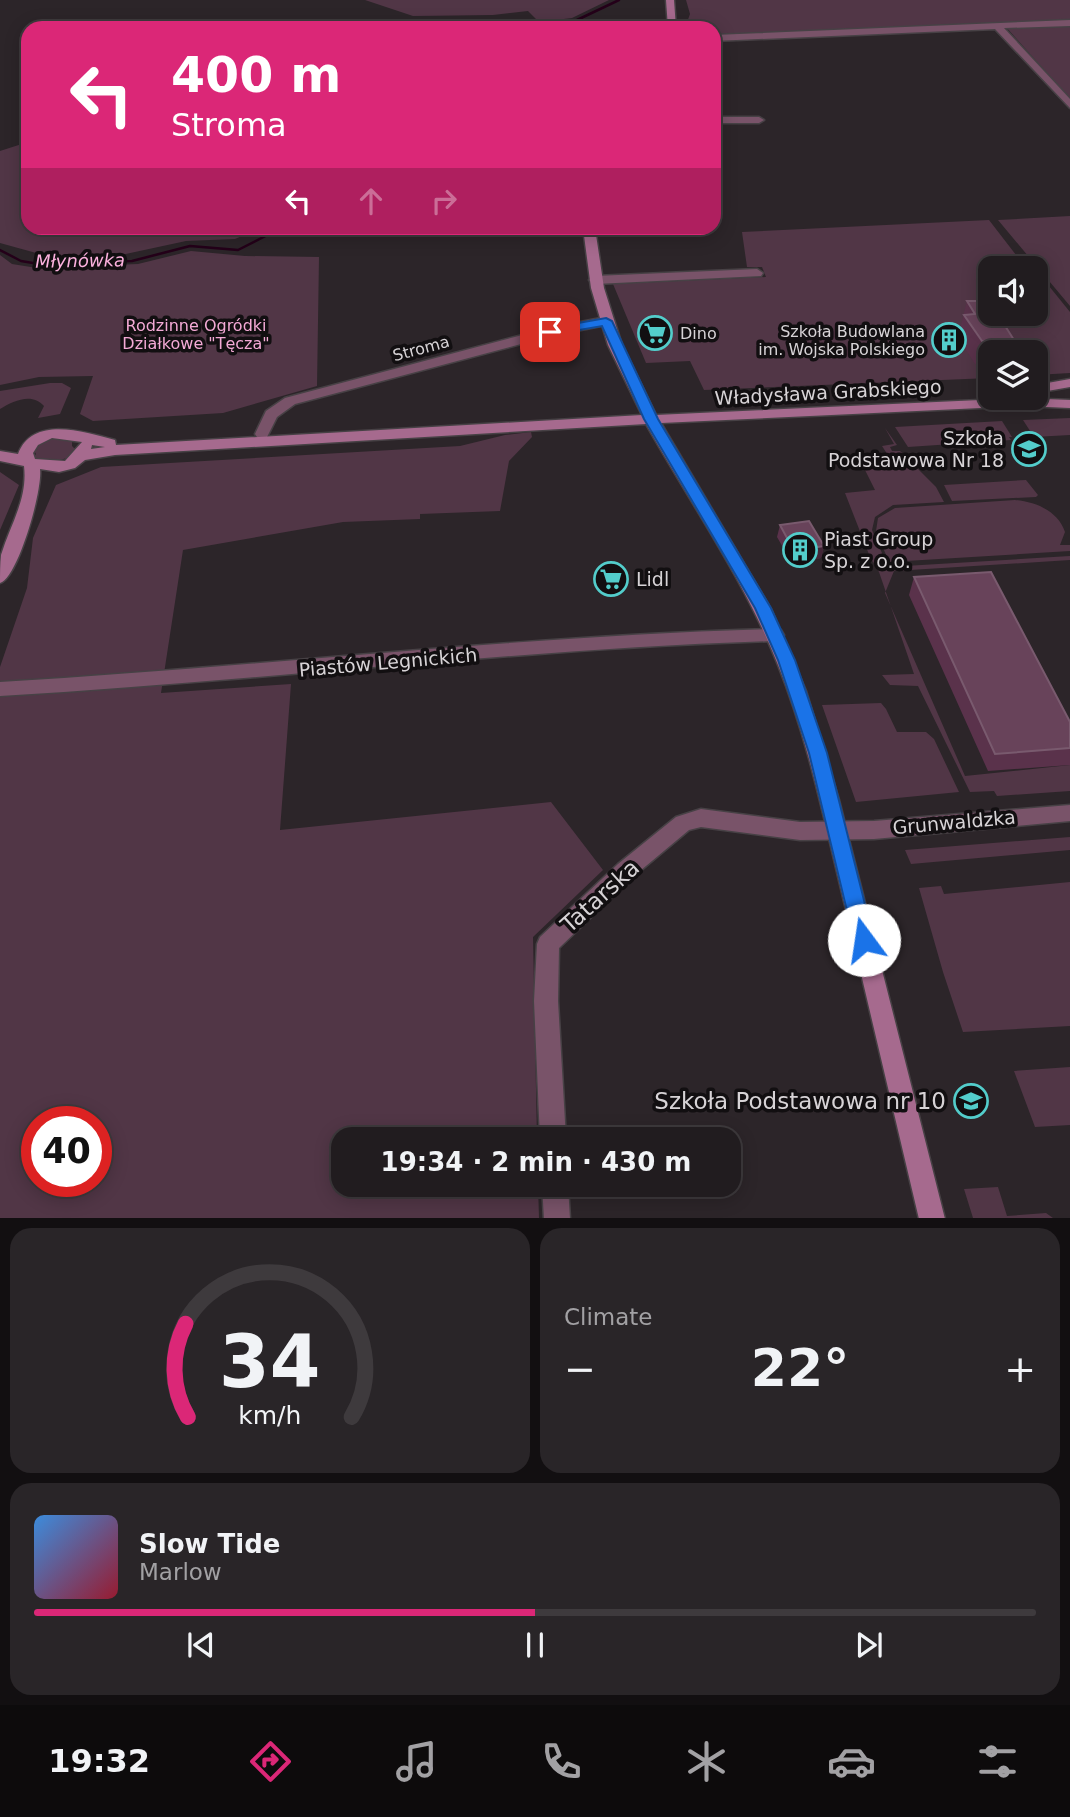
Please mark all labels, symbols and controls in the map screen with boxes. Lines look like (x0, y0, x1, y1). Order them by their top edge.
text: 400 m (171, 47, 341, 104)
icon: left (56, 49, 147, 140)
text: Stroma (171, 106, 287, 144)
icon: left (279, 182, 317, 220)
icon: ahead (352, 182, 390, 220)
icon: right (425, 182, 463, 220)
water label: Młynówka (35, 249, 125, 272)
map controls (978, 256, 1048, 410)
button: sound (978, 256, 1048, 326)
pin (520, 302, 580, 362)
icon: arrive (531, 313, 569, 351)
supermarket icon: Dino (636, 314, 674, 352)
park label: Rodzinne Ogródki Działkowe "Tęcza" (122, 316, 270, 353)
building icon: Szkoła Budowlana im. Wojska Polskiego (930, 321, 968, 359)
place label: Szkoła Budowlana im. Wojska Polskiego (758, 322, 925, 359)
place label: Dino (680, 324, 717, 343)
street label: Stroma (391, 332, 452, 365)
button: layers (978, 340, 1048, 410)
street label: Władysława Grabskiego (714, 375, 942, 409)
place label: Szkoła Podstawowa Nr 18 (828, 427, 1004, 471)
school or university icon: Szkoła Podstawowa Nr 18 (1010, 430, 1048, 468)
place label: Piast Group Sp. z o.o. (824, 528, 933, 572)
building icon: Piast Group Sp. z o.o. (781, 531, 819, 569)
supermarket icon: Lidl (592, 560, 630, 598)
place label: Lidl (636, 568, 669, 590)
street label: Piastów Legnickich (298, 643, 478, 681)
street label: Grunwaldzka (892, 806, 1016, 838)
street label: Tatarska (555, 854, 644, 938)
position arrow (827, 903, 901, 977)
school or university icon: Szkoła Podstawowa nr 10 (952, 1082, 990, 1120)
place label: Szkoła Podstawowa nr 10 (654, 1088, 946, 1114)
speed limit sign: 40 (21, 1106, 112, 1197)
text: 19:34 · 2 min · 430 m (381, 1147, 691, 1177)
text: Climate (564, 1304, 653, 1330)
text: 34 (219, 1319, 321, 1404)
text: 22° (751, 1338, 849, 1398)
text: − (564, 1347, 596, 1391)
text: + (1004, 1347, 1036, 1391)
text: km/h (238, 1400, 302, 1429)
text: Slow Tide (139, 1529, 280, 1559)
text: Marlow (139, 1559, 222, 1585)
icon: previous (182, 1626, 220, 1664)
icon: pause (516, 1626, 554, 1664)
icon: next (850, 1626, 888, 1664)
icon: directions (246, 1737, 295, 1786)
icon: music (392, 1737, 441, 1786)
icon: phone (537, 1737, 586, 1786)
icon: climate (682, 1737, 731, 1786)
icon: car (827, 1737, 876, 1786)
icon: filters (973, 1737, 1022, 1786)
text: 19:32 (48, 1742, 150, 1780)

